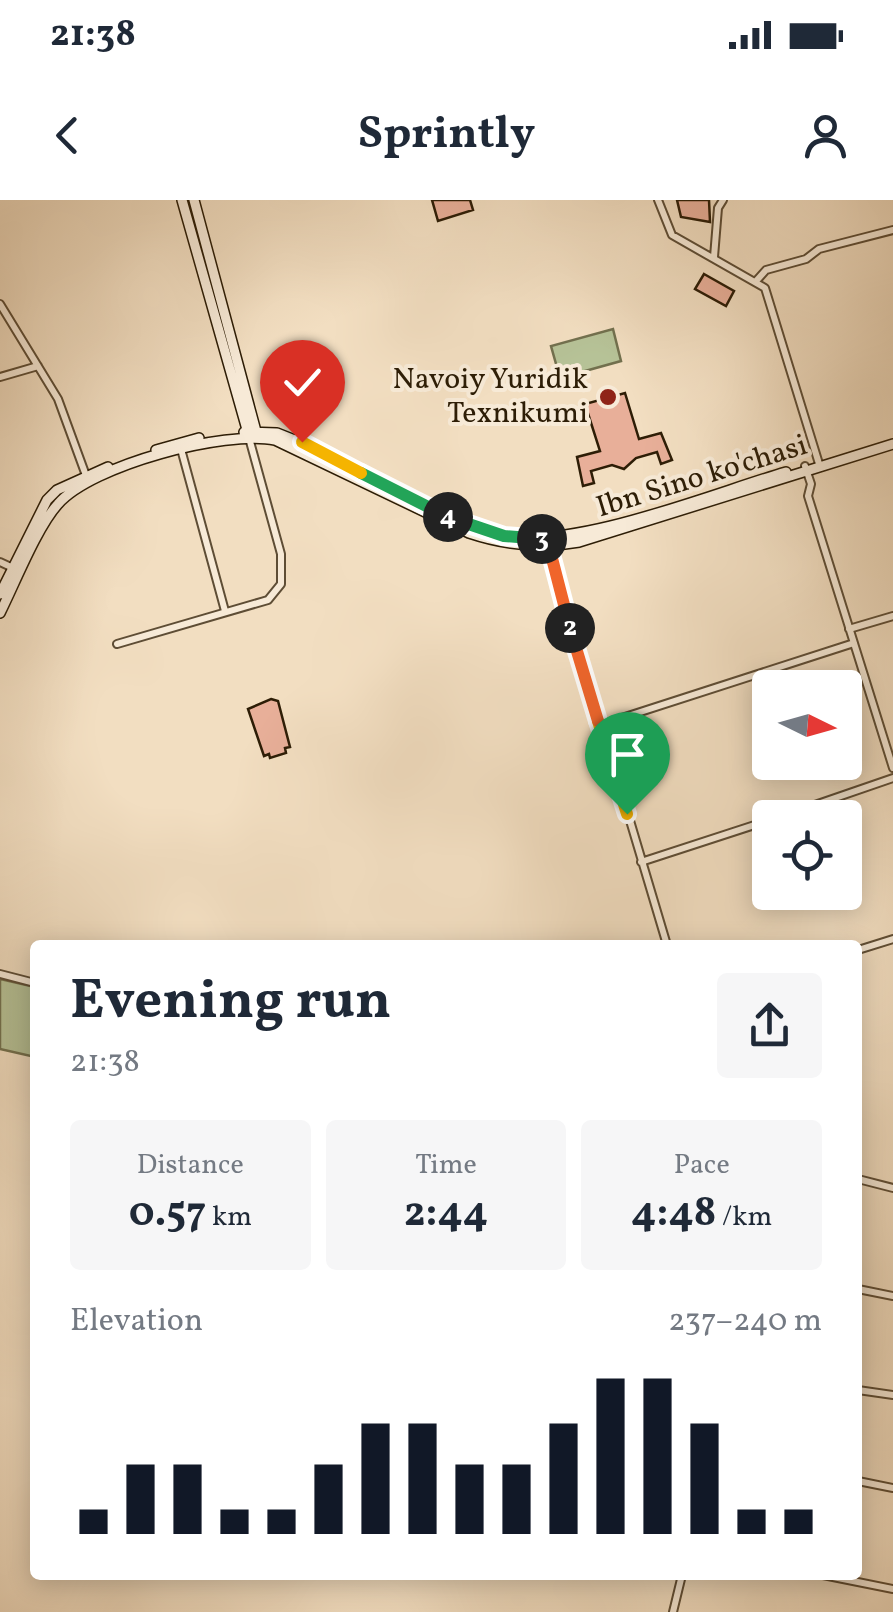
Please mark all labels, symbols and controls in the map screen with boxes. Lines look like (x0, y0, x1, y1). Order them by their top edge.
text: 21:38 (50, 9, 136, 62)
text: Sprintly (358, 104, 535, 167)
icon: back (40, 108, 95, 163)
icon: person (798, 108, 853, 163)
pin (260, 340, 345, 443)
icon: check (275, 355, 330, 410)
place label: Navoiy Yuridik Texnikumi (393, 359, 588, 435)
marker: Navoiy Yuridik Texnikumi (597, 386, 619, 408)
street label: Ibn Sino ko'chasi (591, 425, 813, 529)
pin: 4 (423, 492, 473, 542)
text: 4 (440, 497, 456, 536)
pin: 3 (517, 514, 567, 564)
text: 3 (535, 519, 549, 558)
pin: 2 (545, 603, 595, 653)
text: 2 (563, 608, 577, 647)
north arrow (752, 670, 862, 780)
map controls (752, 670, 862, 910)
pin (585, 712, 670, 815)
icon: arrive (600, 727, 655, 782)
button: locate (752, 800, 862, 910)
text: Evening run (70, 965, 391, 1041)
button: share (717, 973, 822, 1078)
text: 21:38 (70, 1041, 140, 1085)
text: Distance (137, 1146, 244, 1185)
text: Time (415, 1146, 477, 1185)
text: Pace (674, 1146, 730, 1185)
text: 0.57 (129, 1185, 206, 1244)
text: 2:44 (404, 1185, 488, 1244)
text: 4:48 (631, 1185, 716, 1244)
text: km (206, 1198, 252, 1237)
text: /km (716, 1198, 772, 1237)
text: Elevation (70, 1300, 203, 1344)
text: 237–240 m (668, 1300, 822, 1344)

